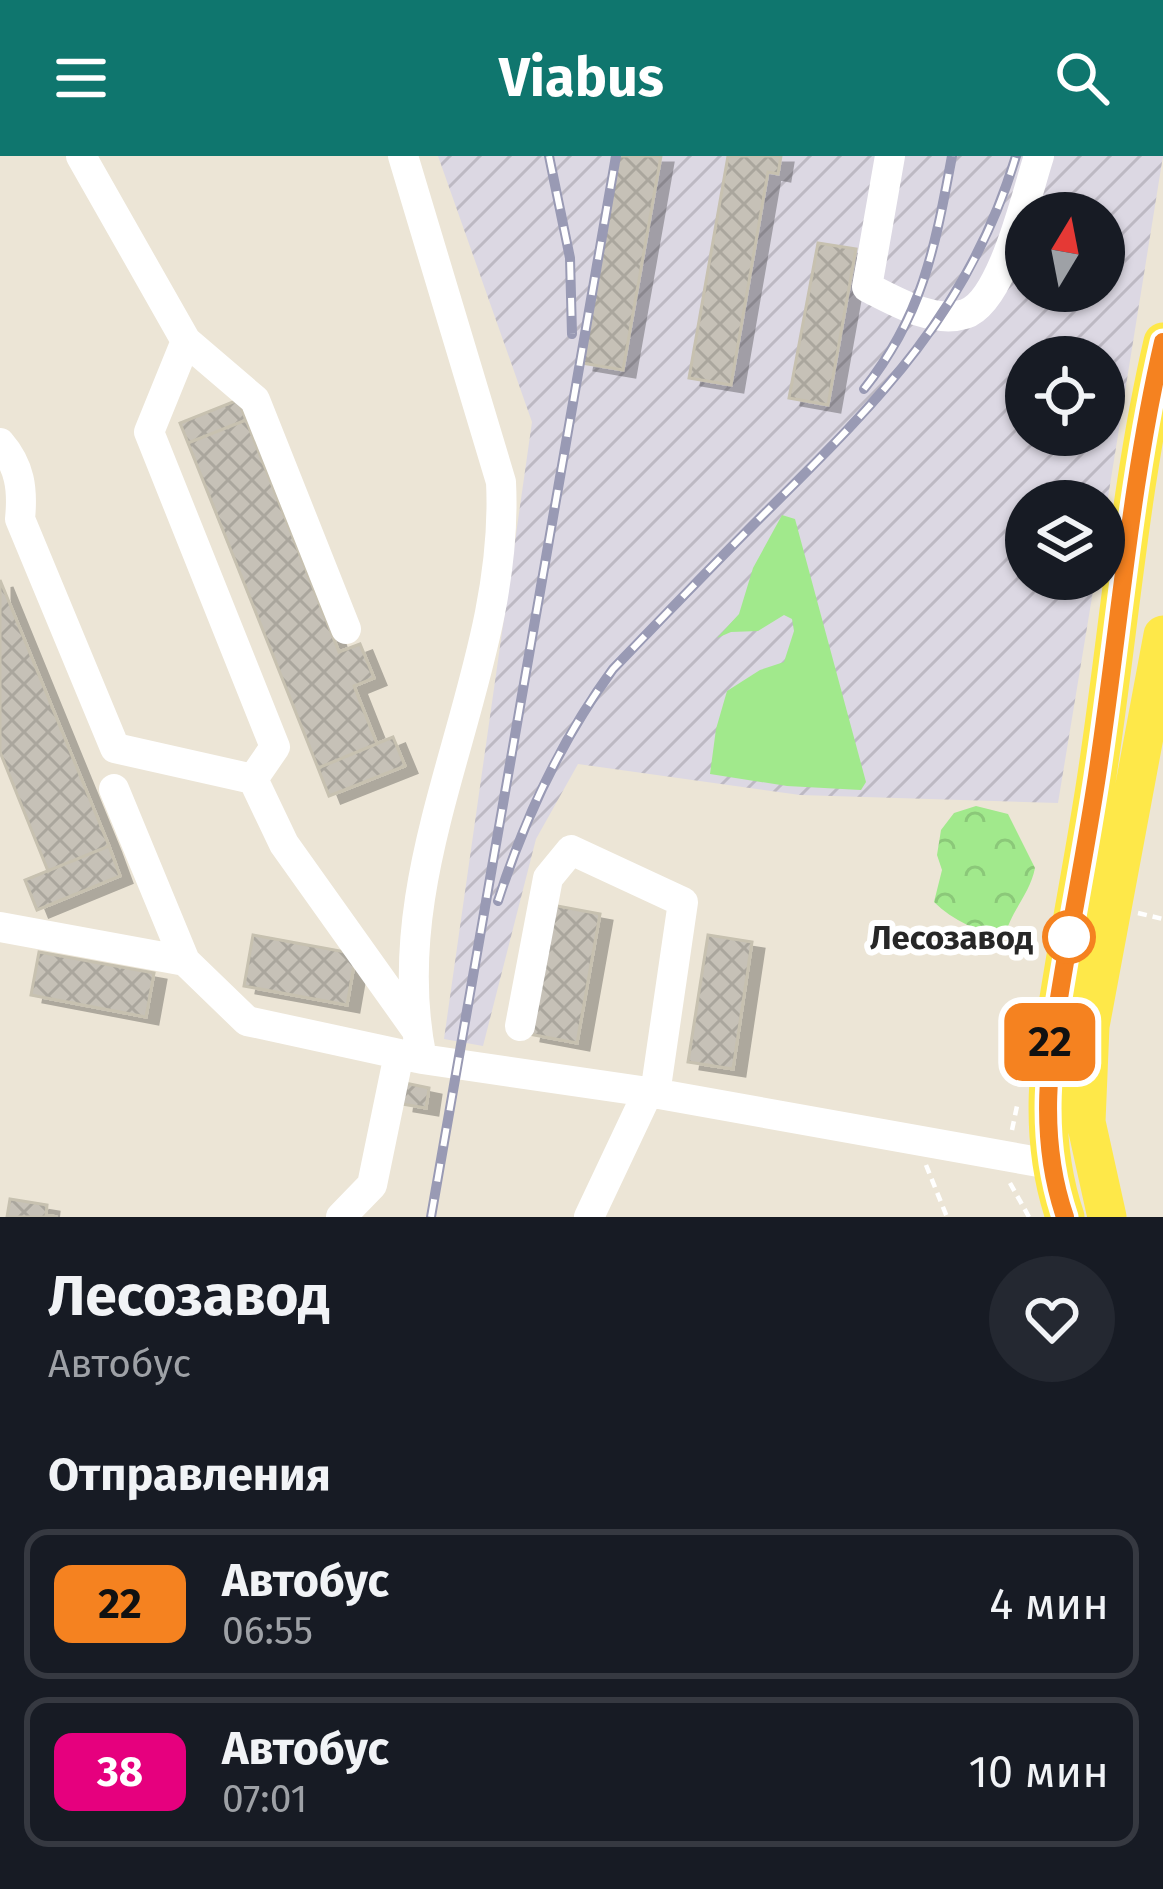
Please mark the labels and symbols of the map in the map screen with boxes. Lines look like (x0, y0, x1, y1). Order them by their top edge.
north arrow (1005, 192, 1125, 312)
marker: Лесозавод (1044, 912, 1094, 962)
place label: Лесозавод (870, 918, 1034, 958)
line badge: 22 (996, 1003, 1104, 1081)

